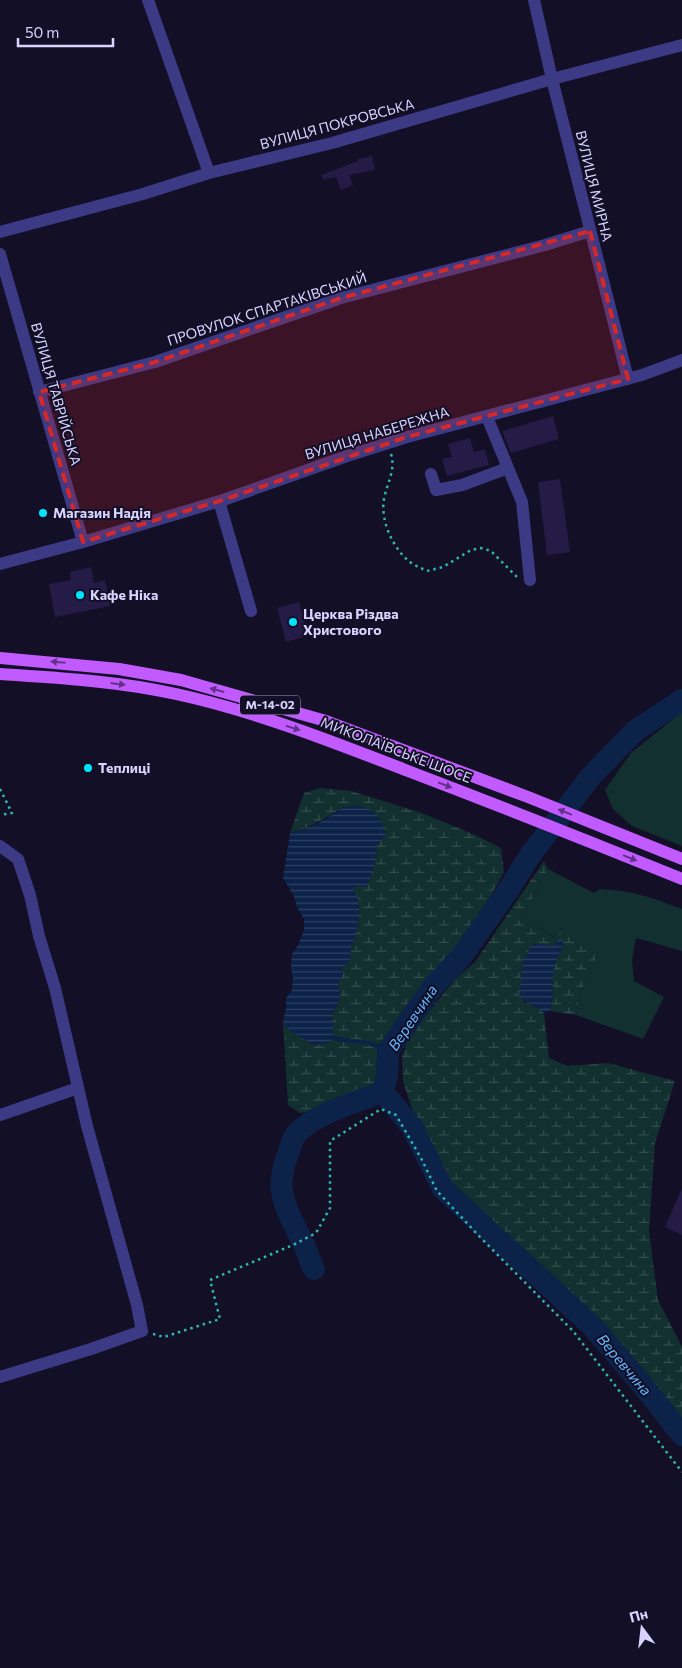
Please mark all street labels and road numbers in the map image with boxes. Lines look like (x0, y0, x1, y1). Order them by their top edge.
street label: ВУЛИЦЯ ПОКРОВСЬКА (258, 95, 416, 152)
street label: ВУЛИЦЯ МИРНА (572, 129, 617, 243)
street label: ПРОВУЛОК СПАРТАКІВСЬКИЙ (165, 268, 369, 349)
street label: ВУЛИЦЯ ТАВРІЙСЬКА (28, 320, 85, 468)
street label: ВУЛИЦЯ НАБЕРЕЖНА (303, 402, 451, 463)
road number: М-14-02 (240, 696, 300, 714)
street label: МИКОЛАЇВСЬКЕ ШОСЕ (318, 713, 474, 786)

